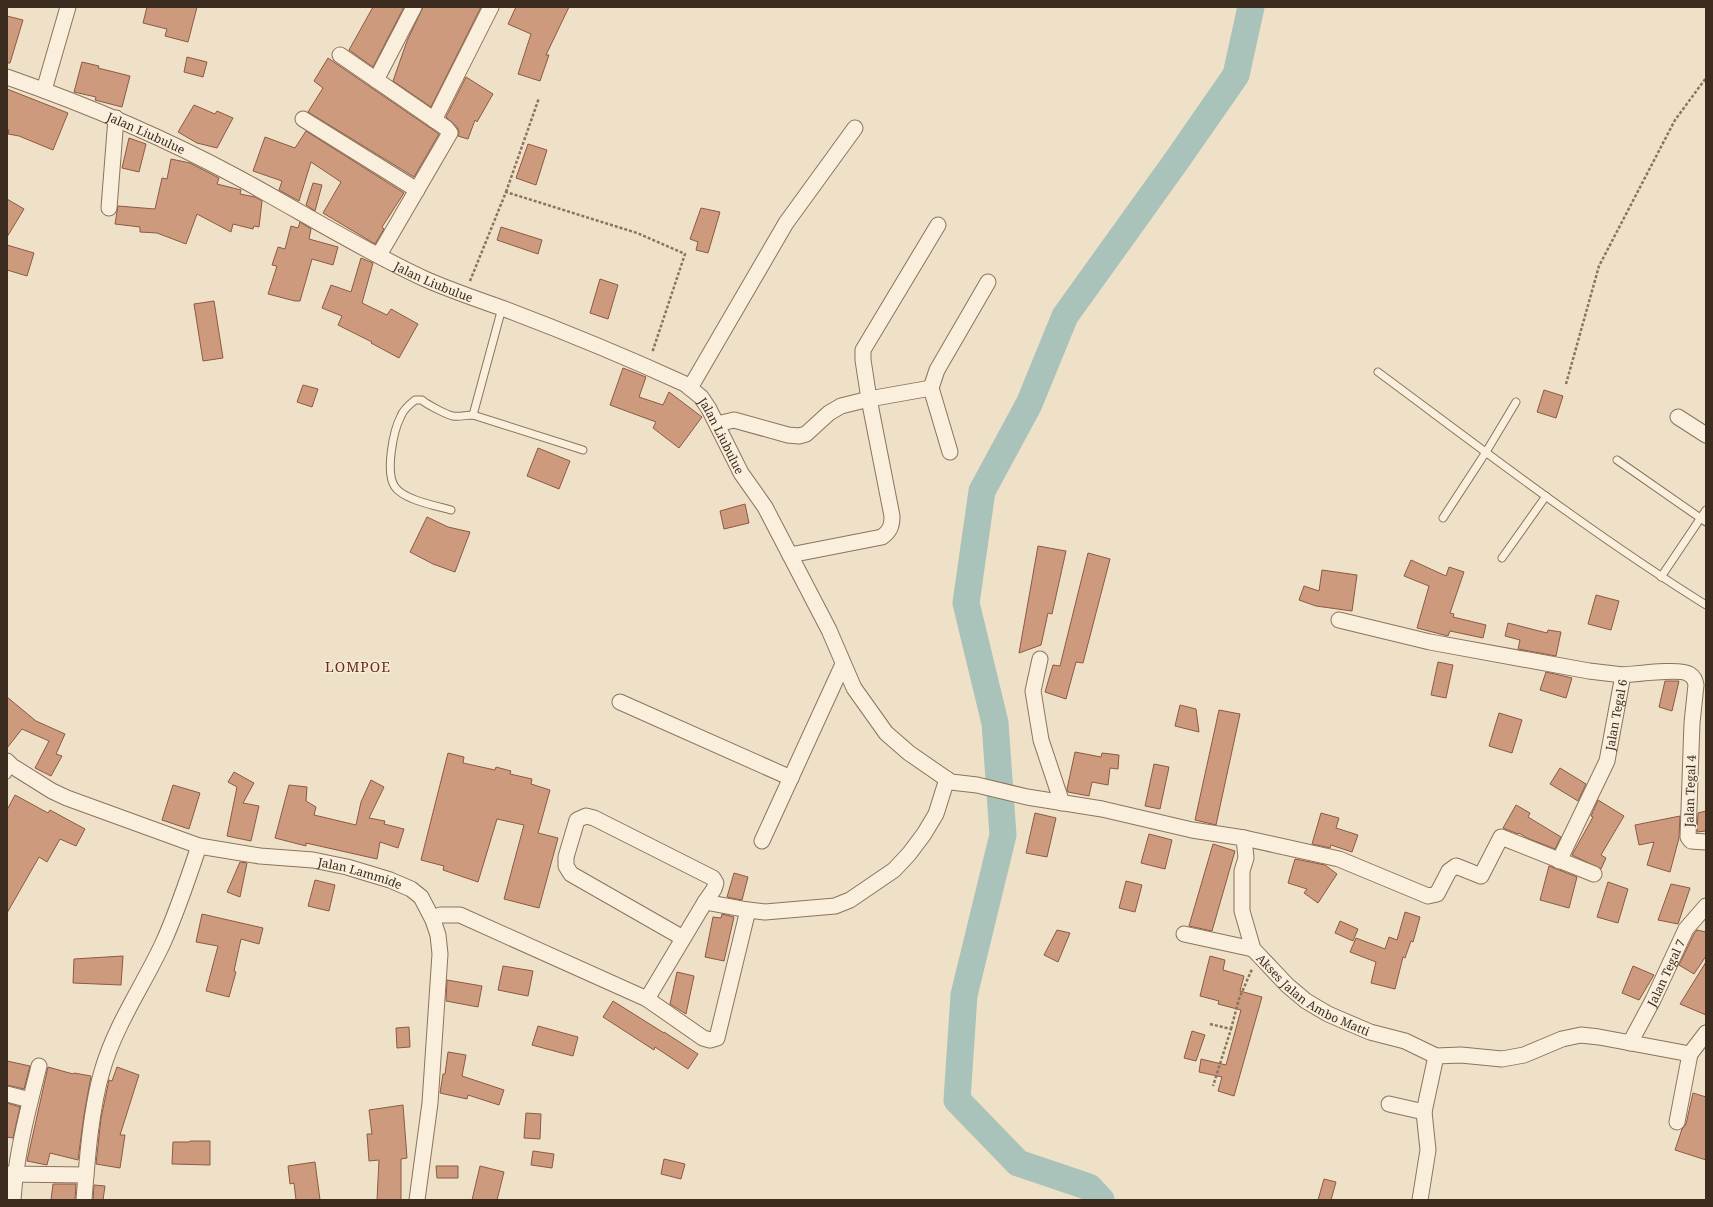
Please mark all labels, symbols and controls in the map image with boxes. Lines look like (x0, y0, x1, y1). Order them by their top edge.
street label: Jalan Liubulue (104, 107, 188, 158)
street label: Jalan Liubulue (390, 257, 475, 306)
street label: Jalan Liubulue (694, 393, 749, 477)
district label: LOMPOE (325, 657, 391, 676)
street label: Jalan Tegal 6 (1600, 677, 1631, 753)
street label: Jalan Tegal 4 (1680, 754, 1700, 828)
street label: Jalan Lammide (315, 853, 405, 893)
street label: Jalan Tegal 7 (1642, 936, 1689, 1010)
street label: Akses Jalan Ambo Matti (1253, 950, 1373, 1040)

